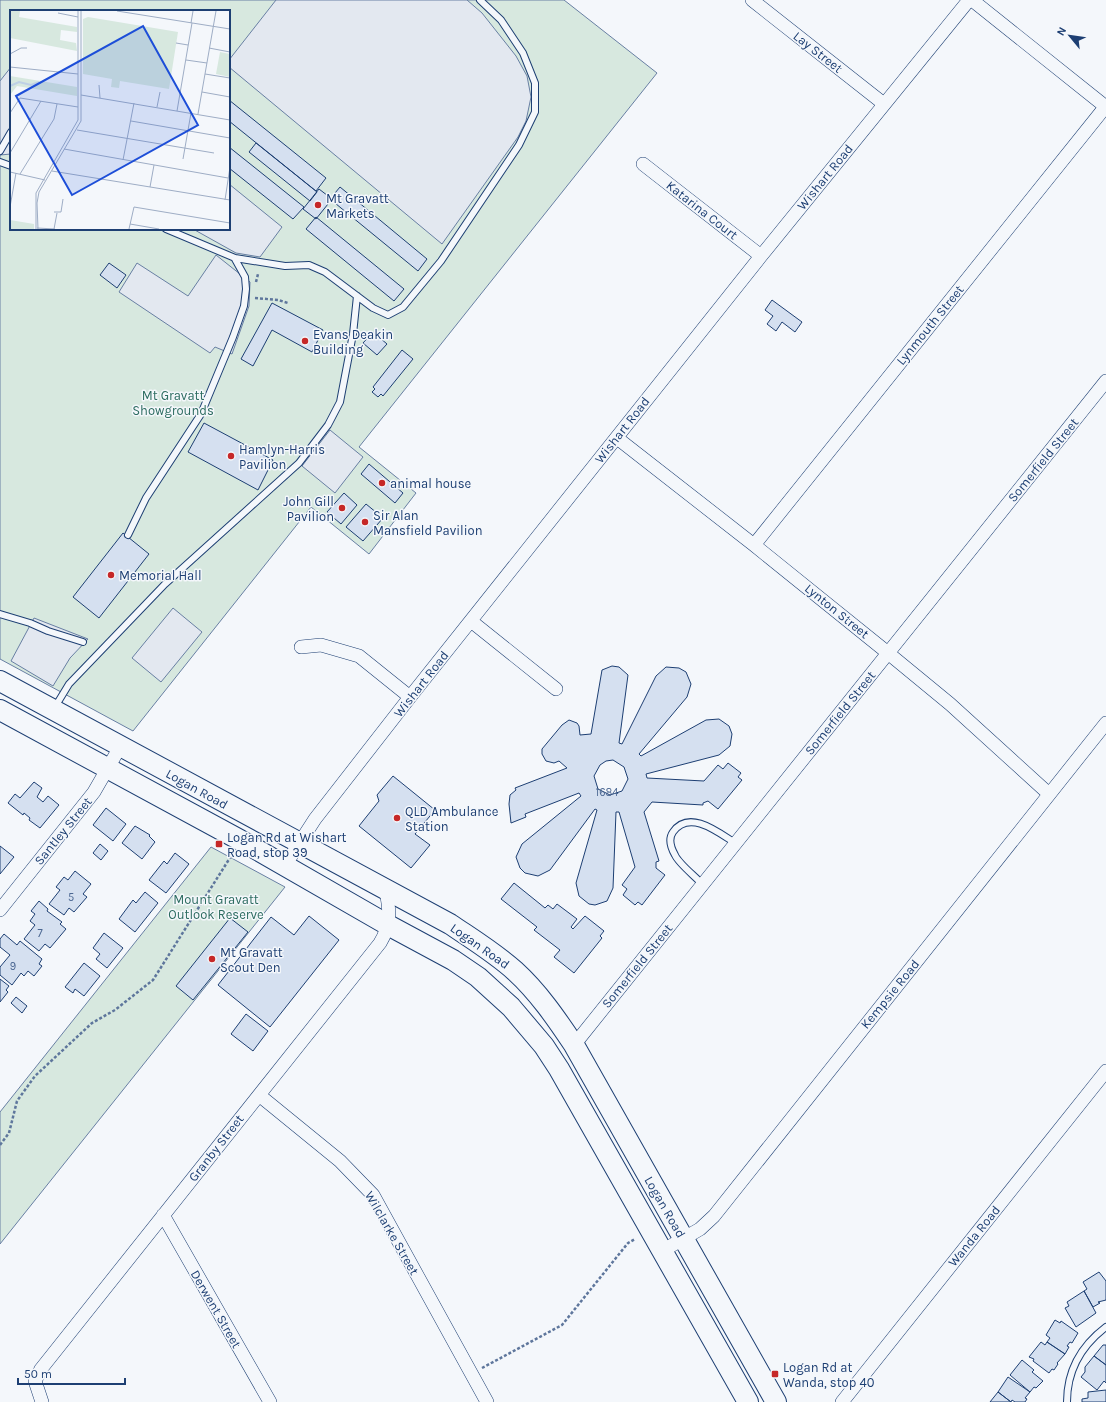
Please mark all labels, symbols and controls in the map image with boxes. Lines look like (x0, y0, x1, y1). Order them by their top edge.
inset map (10, 10, 230, 230)
north arrow (1050, 16, 1090, 56)
text: N (1054, 25, 1069, 38)
street label: Lay Street (791, 28, 846, 76)
street label: Wishart Road (794, 141, 856, 213)
street label: Katarina Court (663, 178, 741, 243)
place label: Mt Gravatt Markets (326, 191, 389, 221)
marker: Mt Gravatt Markets (313, 200, 323, 210)
street label: Lynmouth Street (893, 282, 967, 368)
place label: Evans Deakin Building (313, 327, 393, 357)
marker: Evans Deakin Building (300, 336, 310, 346)
park label: Mt Gravatt Showgrounds (132, 388, 214, 418)
street label: Wishart Road (591, 394, 653, 466)
street label: Somerfield Street (1005, 415, 1082, 505)
place label: Hamlyn-Harris Pavilion (239, 442, 325, 472)
marker: Hamlyn-Harris Pavilion (226, 451, 236, 461)
place label: animal house (390, 476, 472, 491)
marker: animal house (377, 478, 387, 488)
place label: John Gill Pavilion (283, 494, 334, 524)
marker: John Gill Pavilion (337, 503, 347, 513)
place label: Sir Alan Mansfield Pavilion (373, 508, 483, 538)
marker: Sir Alan Mansfield Pavilion (360, 517, 370, 527)
place label: Memorial Hall (119, 568, 202, 583)
marker: Memorial Hall (106, 570, 116, 580)
street label: Lynton Street (802, 581, 872, 642)
street label: Wishart Road (390, 648, 452, 720)
street label: Somerfield Street (802, 668, 879, 758)
street label: Logan Road (163, 766, 231, 812)
house number: 1684 (596, 786, 618, 799)
street label: Santley Street (31, 794, 95, 868)
place label: QLD Ambulance Station (405, 804, 499, 834)
marker: QLD Ambulance Station (392, 813, 402, 823)
place label: Logan Rd at Wishart Road, stop 39 (227, 830, 347, 860)
marker: Logan Rd at Wishart Road, stop 39 (214, 839, 224, 849)
house number: 5 (68, 891, 74, 904)
park label: Mount Gravatt Outlook Reserve (168, 892, 264, 922)
street label: Logan Road (448, 920, 512, 972)
street label: Somerfield Street (599, 921, 676, 1011)
house number: 7 (37, 927, 43, 940)
place label: Mt Gravatt Scout Den (220, 945, 283, 975)
marker: Mt Gravatt Scout Den (207, 954, 217, 964)
street label: Kempsie Road (858, 956, 922, 1032)
house number: 9 (10, 960, 16, 973)
street label: Granby Street (185, 1112, 247, 1184)
street label: Logan Road (641, 1174, 689, 1240)
street label: Wilclarke Street (362, 1188, 422, 1278)
street label: Wanda Road (945, 1202, 1003, 1270)
street label: Derwent Street (188, 1267, 244, 1351)
scale bar (18, 1360, 125, 1386)
place label: Logan Rd at Wanda, stop 40 (783, 1360, 875, 1390)
text: 50 m (24, 1367, 52, 1381)
marker: Logan Rd at Wanda, stop 40 (770, 1369, 780, 1379)

